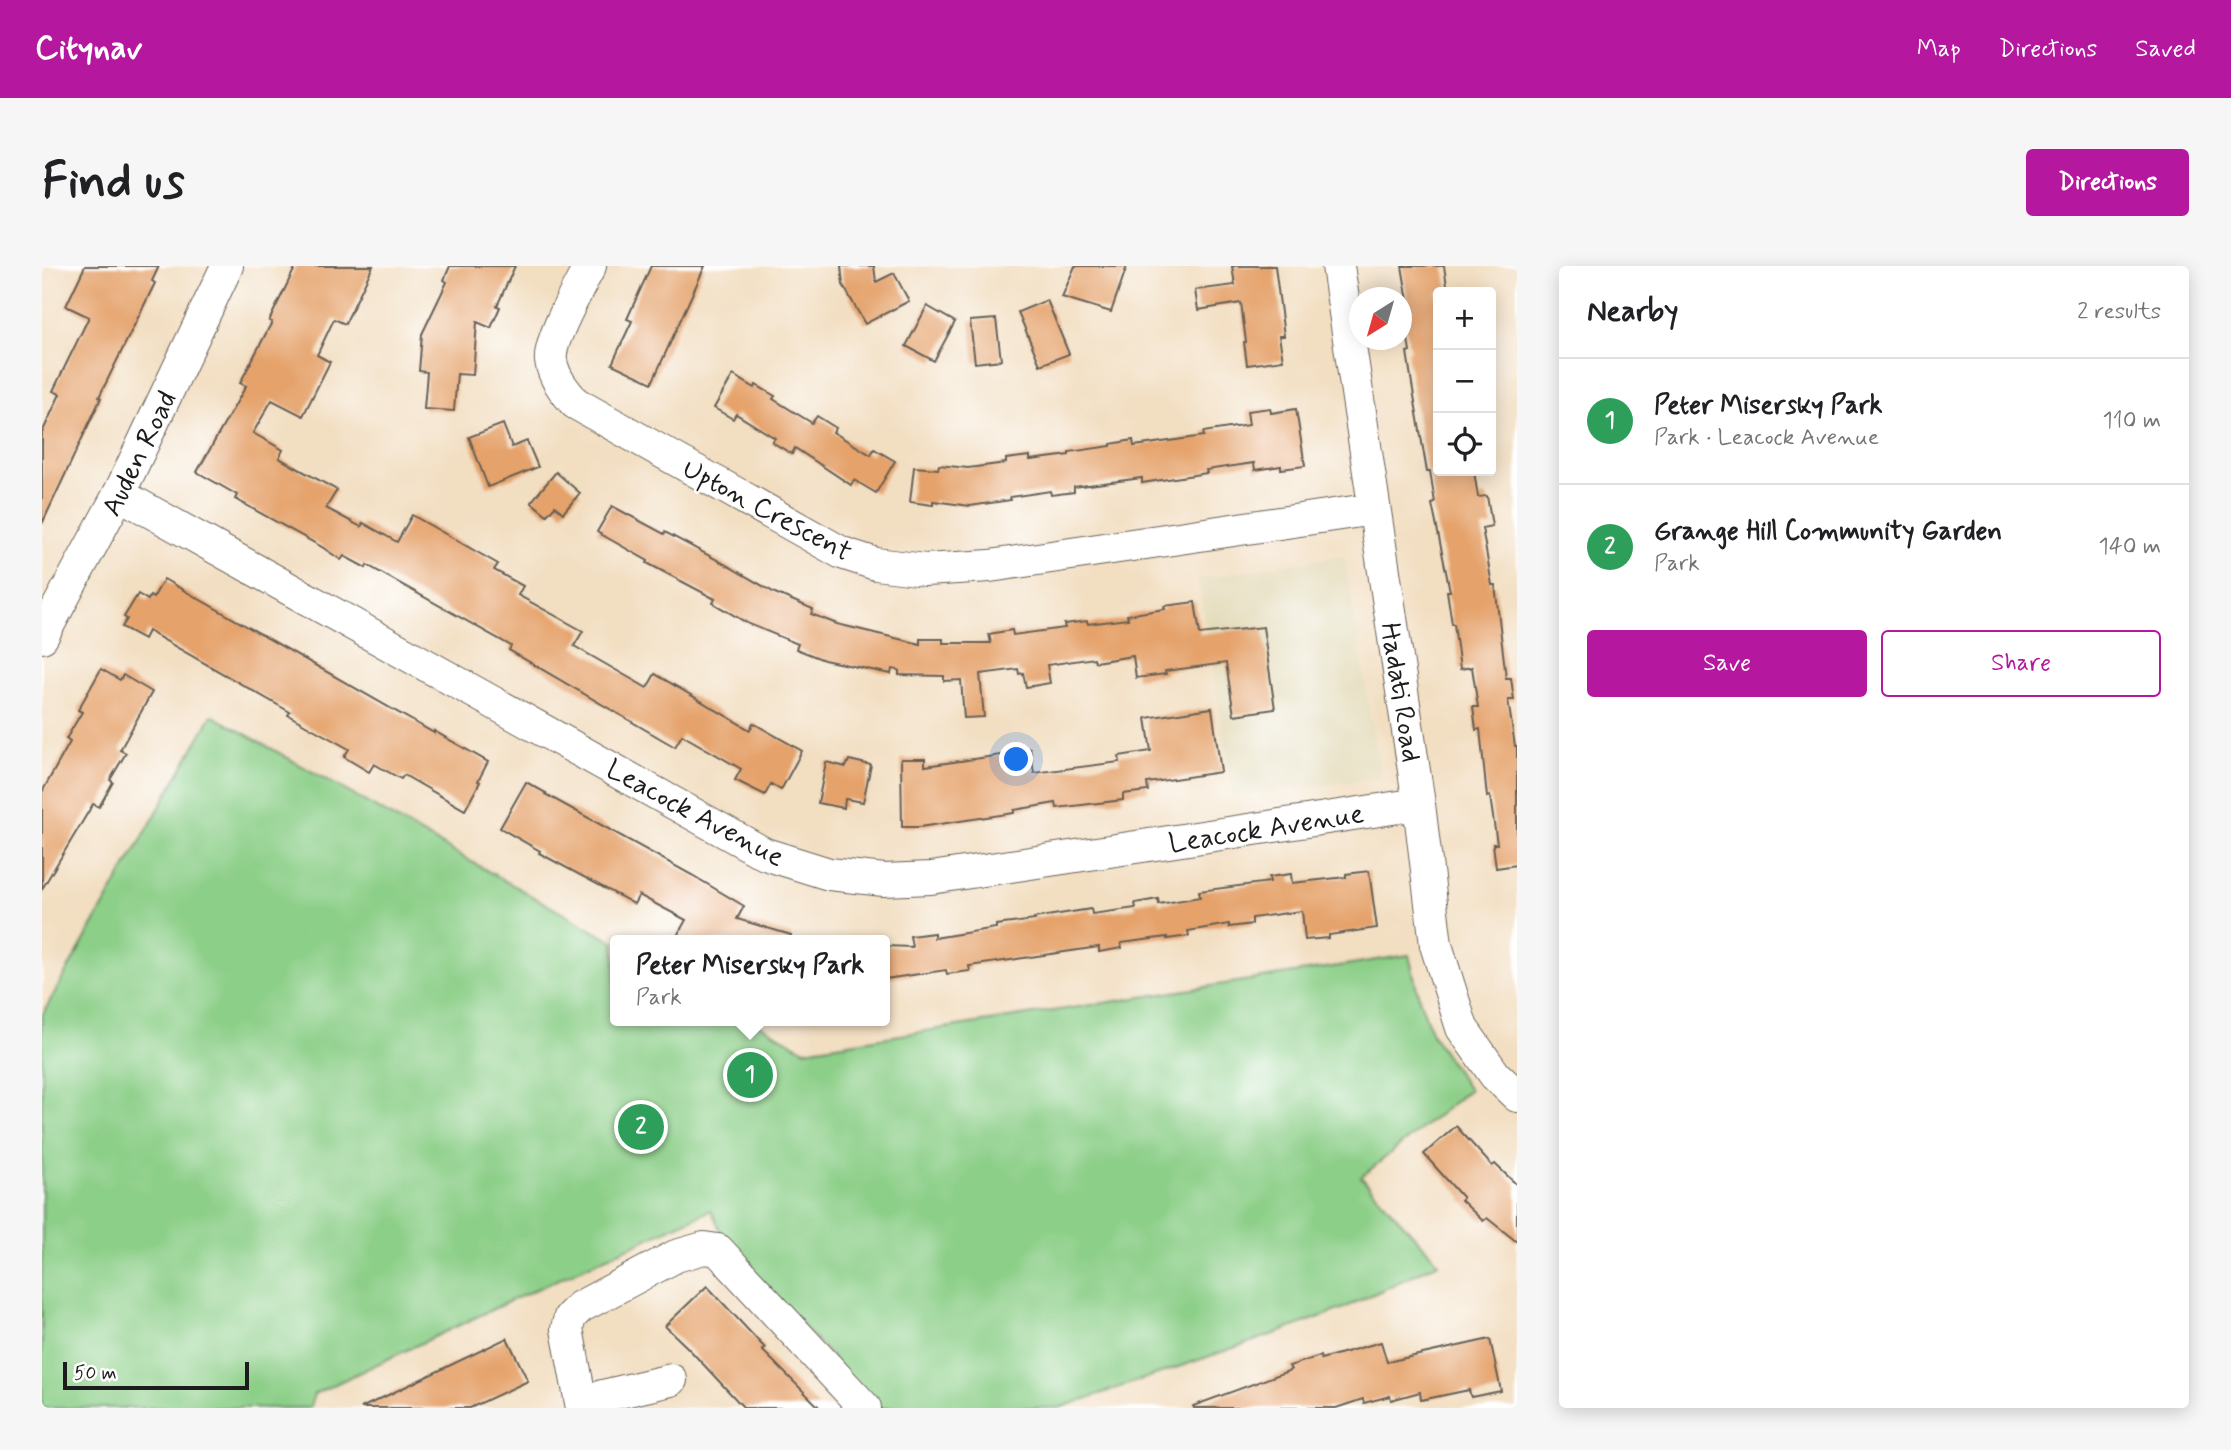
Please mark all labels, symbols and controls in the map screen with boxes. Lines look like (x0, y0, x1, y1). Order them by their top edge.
text: Citynav (35, 27, 142, 71)
text: Map (1917, 34, 1961, 65)
text: Directions (1999, 34, 2097, 65)
text: Saved (2135, 34, 2196, 65)
button: Directions (2026, 149, 2189, 216)
text: Find us (42, 150, 185, 215)
north arrow (1349, 287, 1412, 350)
map controls (1433, 287, 1496, 476)
button: + (1433, 287, 1496, 350)
text: Nearby (1587, 292, 1678, 331)
text: 2 results (2077, 297, 2161, 327)
button: − (1433, 350, 1496, 413)
street label: Auden Road (94, 385, 186, 523)
text: Peter Misersky Park (1654, 389, 1882, 423)
text: 1 (1605, 406, 1615, 436)
text: 110 m (2102, 406, 2161, 436)
button: locate (1433, 413, 1496, 476)
text: Park · Leacock Avenue (1654, 423, 1879, 453)
street label: Upton Crescent (676, 451, 858, 571)
text: Grange Hill Community Garden (1654, 515, 2002, 549)
text: 2 (1604, 532, 1616, 562)
text: 140 m (2098, 532, 2161, 562)
text: Park (1654, 549, 1700, 579)
street label: Hadati Road (1370, 620, 1429, 765)
button: Save (1587, 630, 1867, 697)
button: Share (1881, 630, 2161, 697)
your location (999, 742, 1033, 776)
street label: Leacock Avenue (599, 752, 790, 877)
street label: Leacock Avenue (1166, 796, 1366, 863)
popup (610, 935, 890, 1026)
text: Peter Misersky Park (636, 949, 864, 983)
text: Park (636, 983, 682, 1013)
pin: 1 (727, 1049, 773, 1101)
pin: 2 (618, 1101, 664, 1153)
scale bar (63, 1359, 248, 1391)
text: 50 m (74, 1361, 117, 1386)

